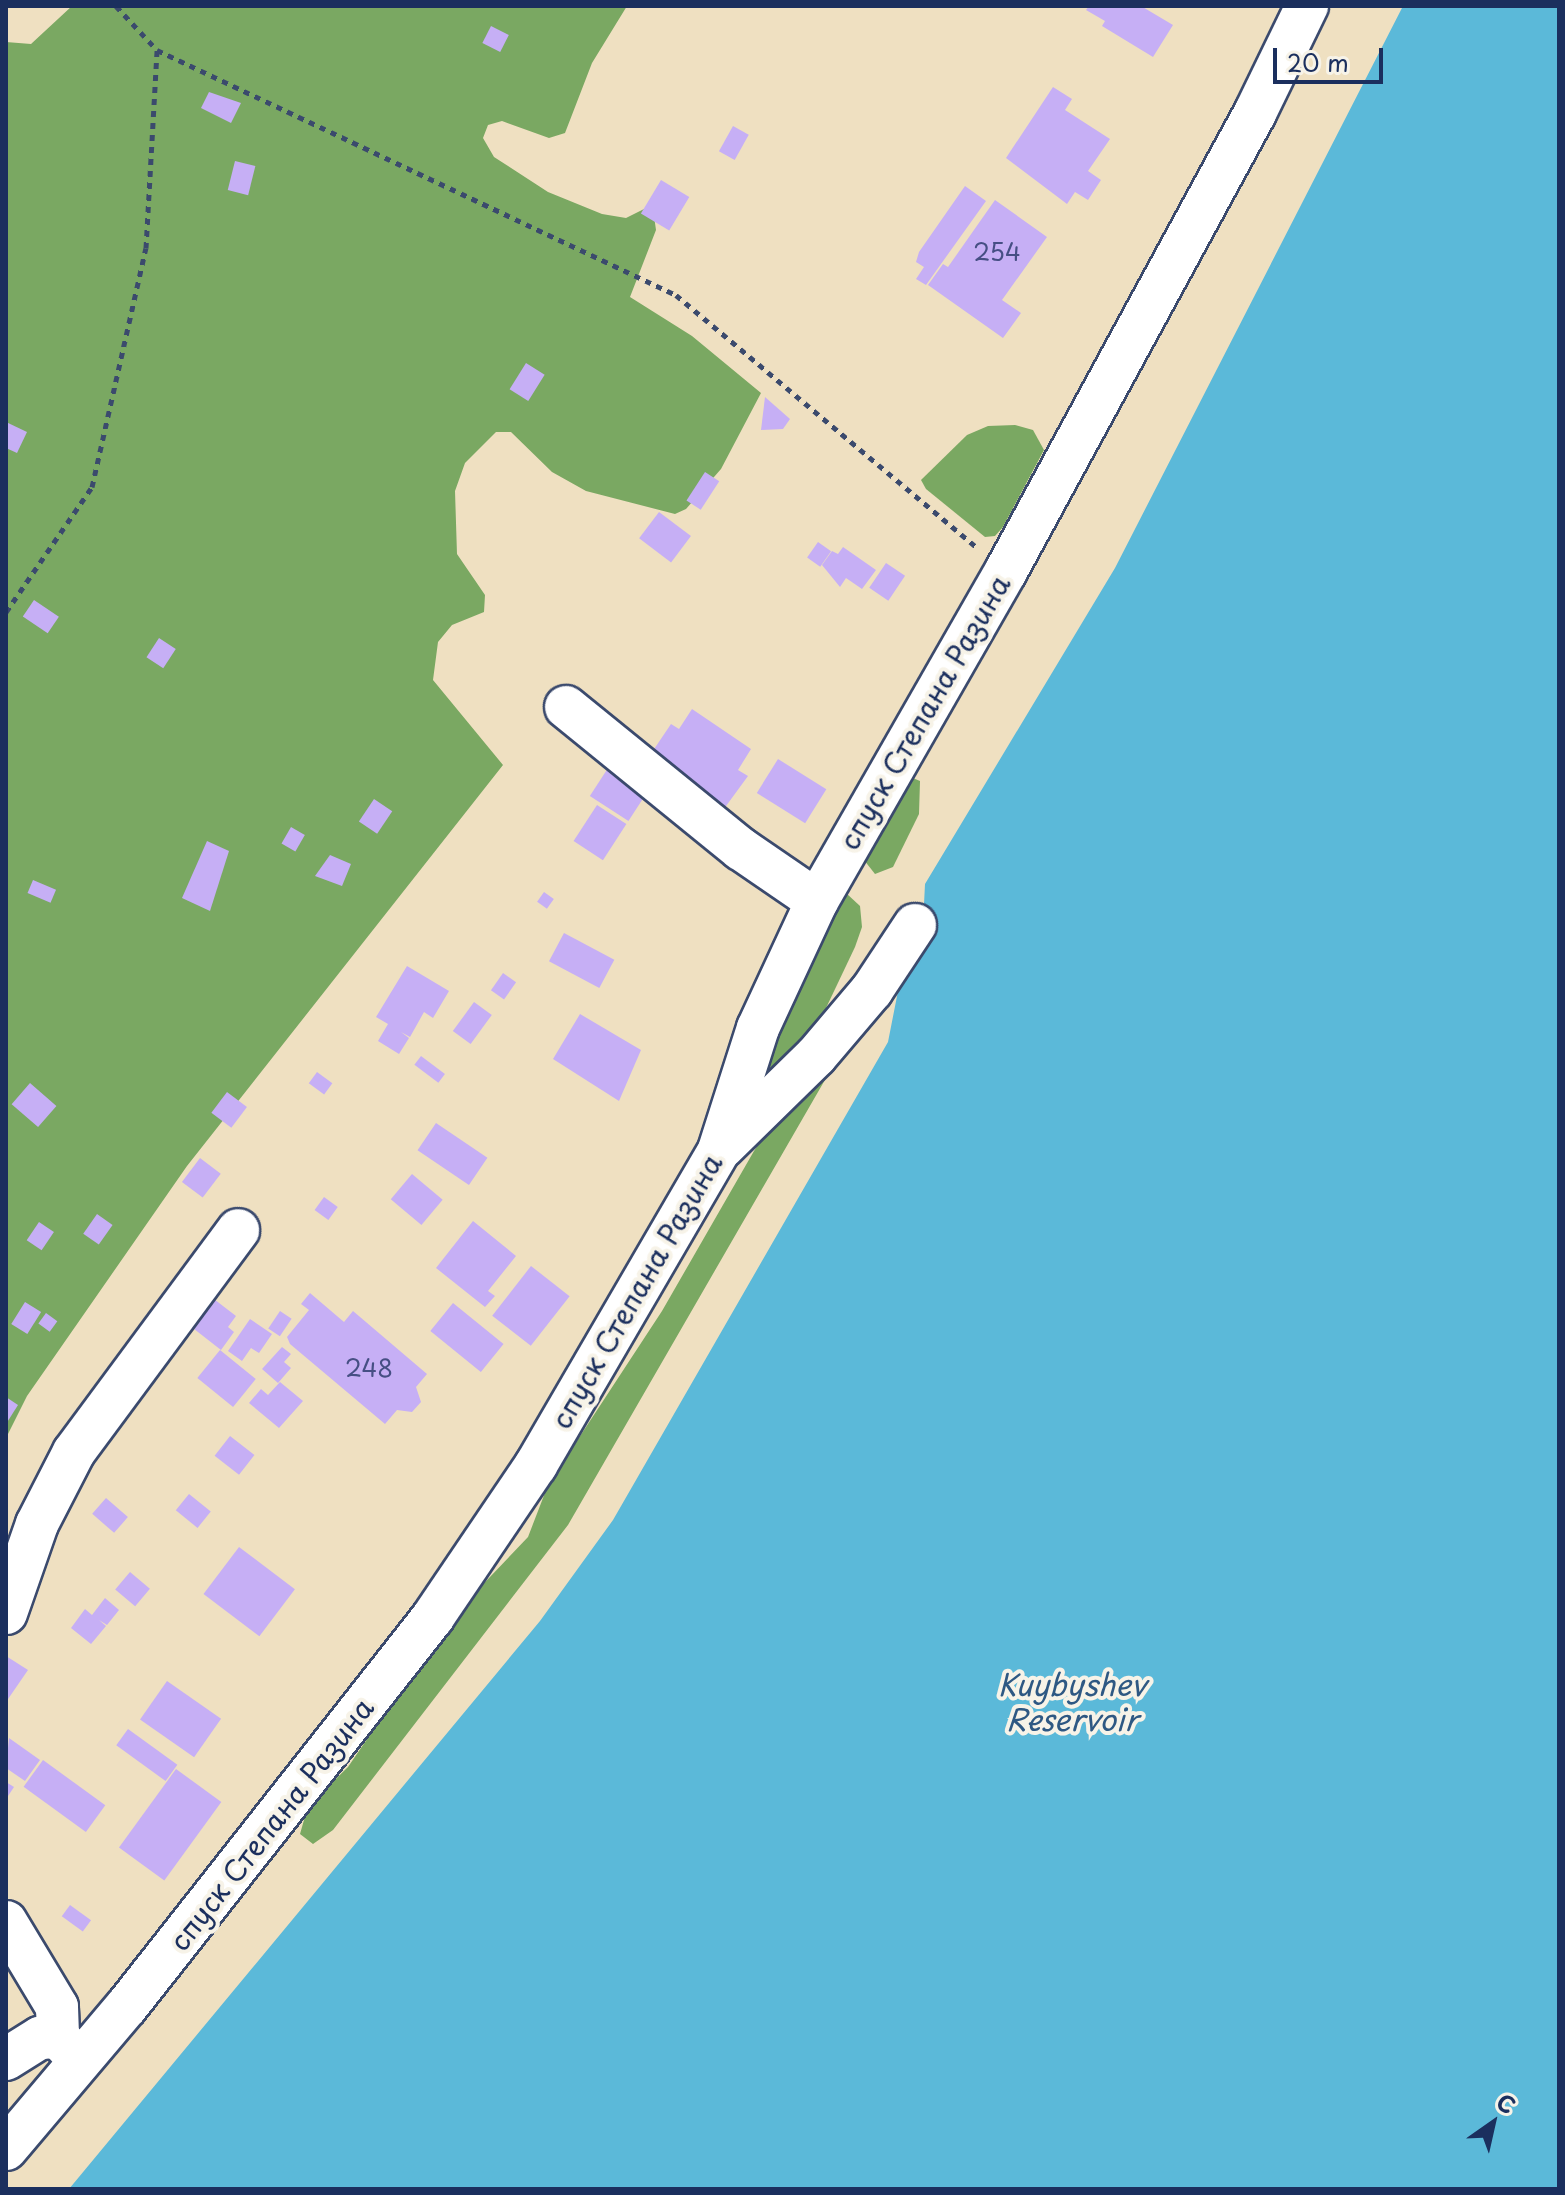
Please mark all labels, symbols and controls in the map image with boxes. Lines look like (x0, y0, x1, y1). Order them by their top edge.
scale bar (1277, 32, 1387, 82)
text: 20 m (1287, 44, 1349, 80)
house number: 254 (973, 238, 1021, 266)
street label: спуск Степана Разина (831, 568, 1017, 856)
street label: спуск Степана Разина (543, 1147, 729, 1435)
house number: 248 (345, 1354, 393, 1382)
water label: Kuybyshev Reservoir (998, 1666, 1146, 1736)
street label: спуск Степана Разина (161, 1690, 381, 1958)
north arrow (1453, 2083, 1533, 2163)
text: С (1491, 2084, 1523, 2121)

